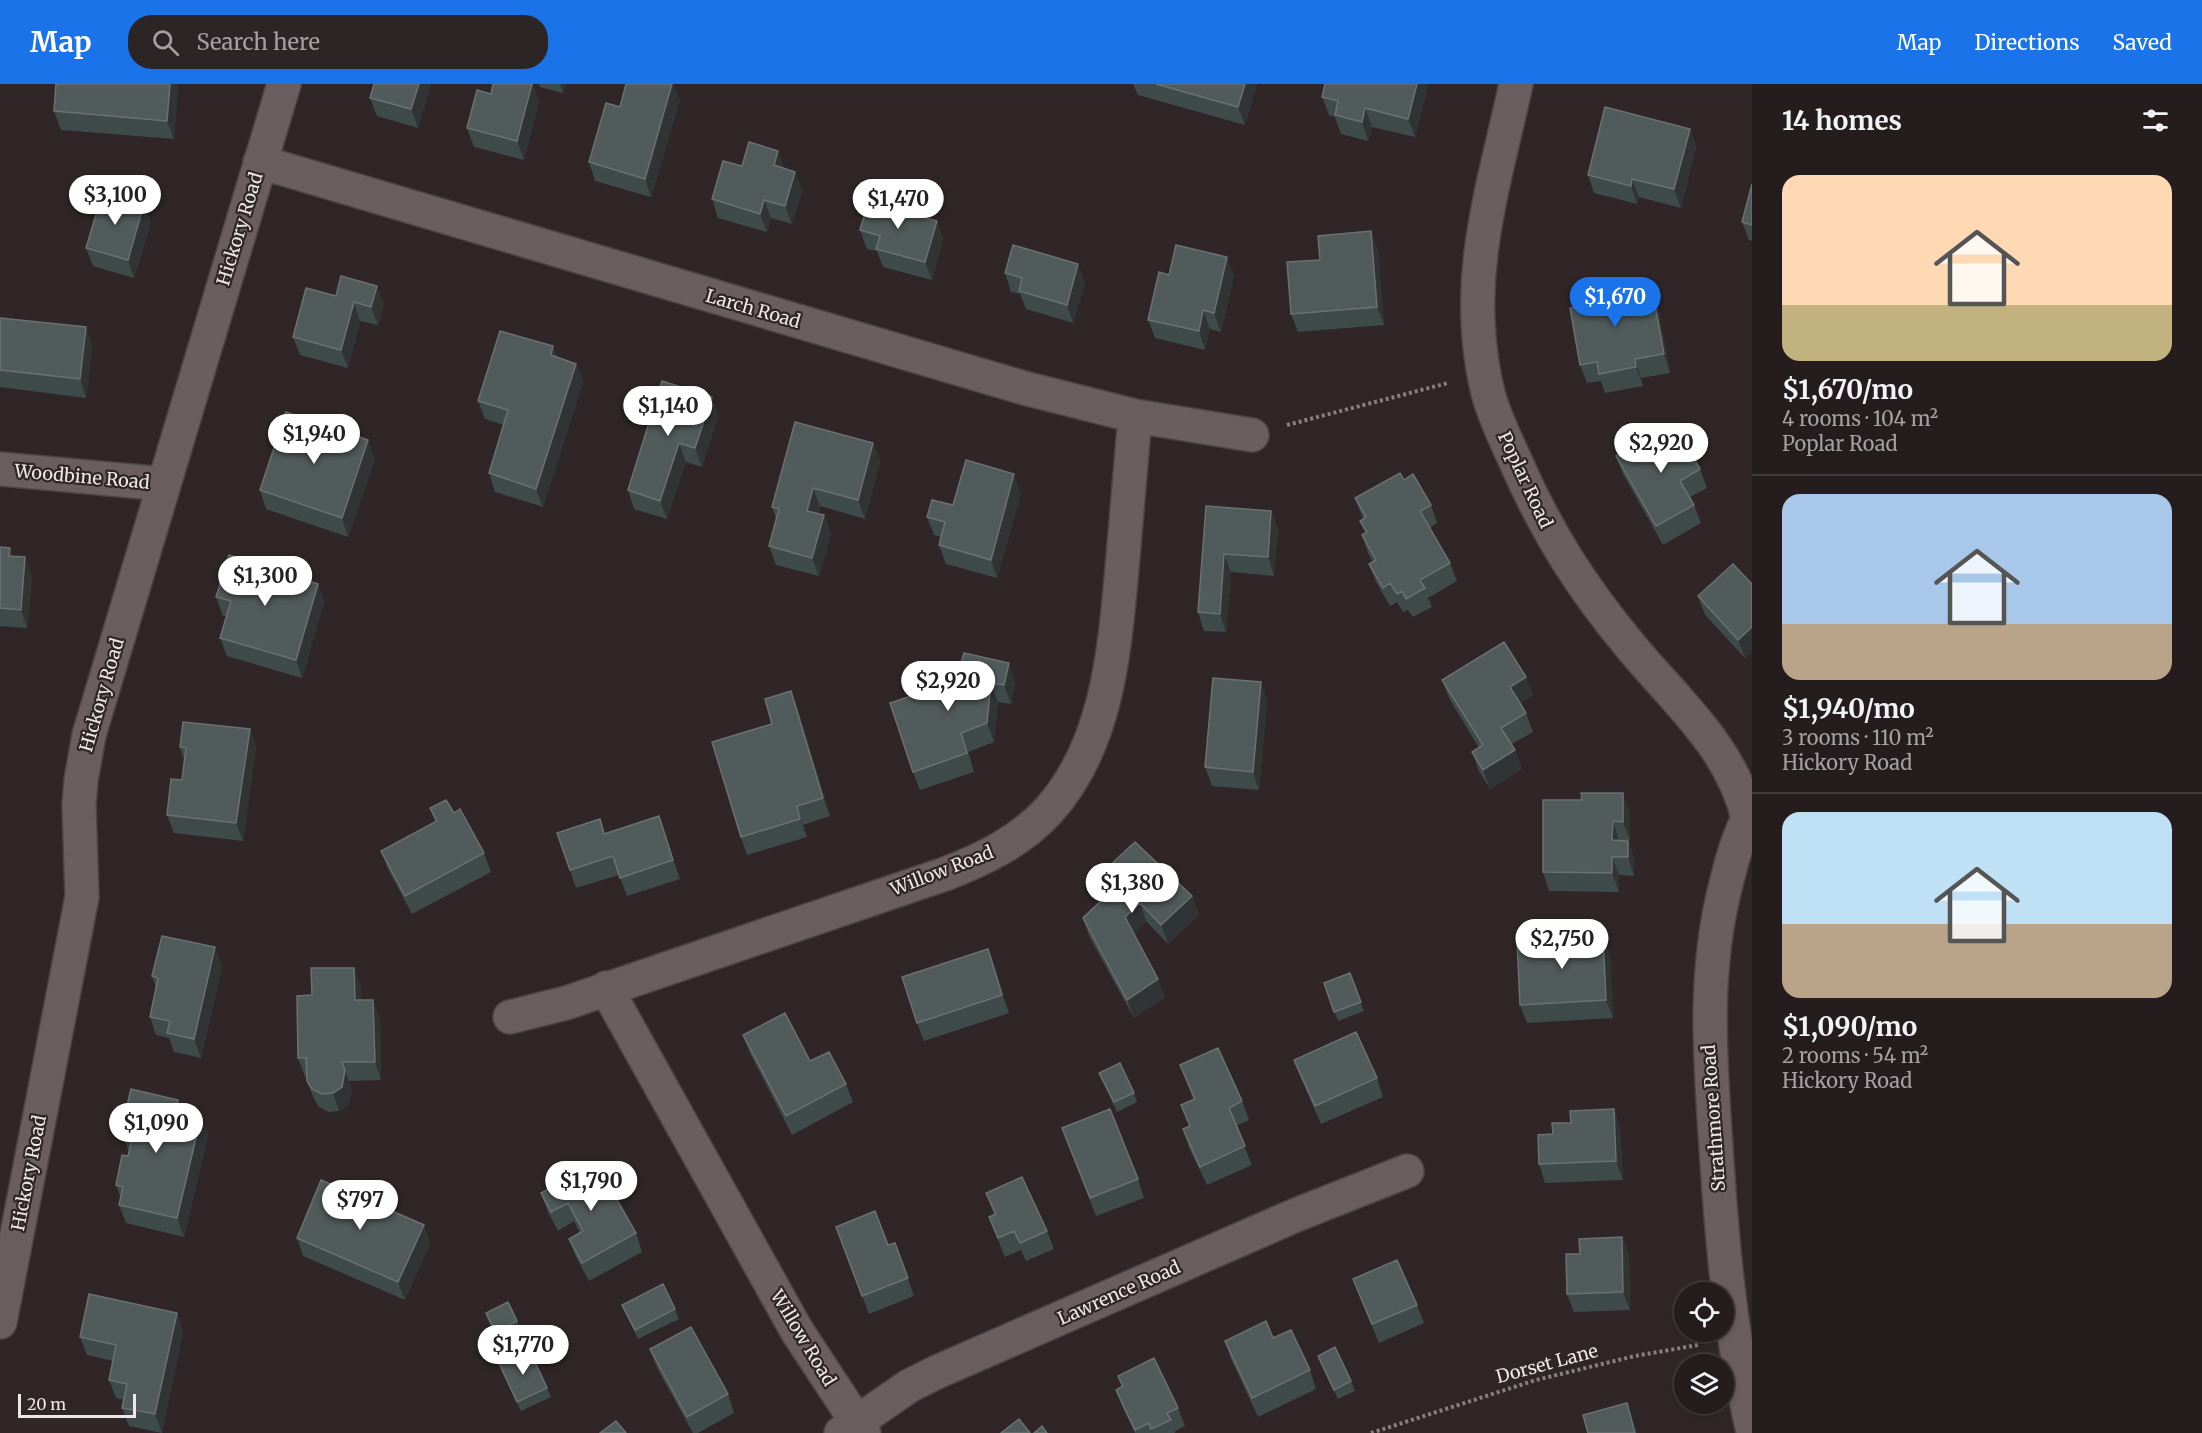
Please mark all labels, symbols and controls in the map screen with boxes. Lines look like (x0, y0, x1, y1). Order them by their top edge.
search box (128, 15, 548, 69)
text: Map (30, 24, 92, 60)
icon: search (149, 26, 182, 59)
text: Search here (197, 28, 320, 56)
text: Map (1897, 29, 1941, 56)
text: Directions (1974, 29, 2079, 56)
text: Saved (2112, 29, 2172, 56)
text: 14 homes (1782, 104, 1902, 137)
icon: filters (2139, 104, 2172, 137)
street label: Hickory Road (211, 169, 268, 288)
pin: $3,100 (66, 175, 164, 226)
pin: $1,470 (849, 179, 947, 230)
text: $3,100 (83, 182, 147, 207)
text: $1,470 (867, 186, 929, 211)
icon: home (1923, 214, 2031, 322)
pin: $1,670 (1566, 277, 1664, 328)
street label: Larch Road (703, 284, 803, 333)
text: $1,670 (1584, 284, 1646, 309)
text: $1,670/mo (1782, 373, 1913, 406)
pin: $1,140 (619, 386, 717, 437)
text: $1,140 (637, 393, 699, 418)
text: 4 rooms · 104 m² (1782, 406, 1938, 431)
pin: $1,940 (265, 414, 363, 465)
text: $1,940 (282, 421, 346, 446)
pin: $2,920 (1612, 423, 1710, 474)
street label: Poplar Road (1493, 428, 1558, 532)
text: $2,920 (1628, 430, 1694, 455)
text: Poplar Road (1782, 431, 1898, 456)
street label: Woodbine Road (12, 459, 151, 494)
icon: home (1923, 533, 2031, 641)
pin: $1,300 (216, 556, 314, 607)
text: $1,300 (232, 563, 298, 588)
street label: Hickory Road (74, 635, 129, 754)
pin: $2,920 (899, 661, 997, 712)
text: $2,920 (915, 668, 981, 693)
text: $1,940/mo (1782, 692, 1915, 725)
text: 3 rooms · 110 m² (1782, 725, 1934, 750)
text: Hickory Road (1782, 750, 1912, 775)
street label: Willow Road (886, 840, 997, 901)
icon: home (1923, 851, 2031, 959)
pin: $1,380 (1083, 863, 1181, 914)
text: $1,380 (1100, 870, 1164, 895)
pin: $2,750 (1513, 919, 1611, 970)
text: $2,750 (1529, 926, 1595, 951)
text: $1,090/mo (1782, 1010, 1917, 1043)
text: 2 rooms · 54 m² (1782, 1043, 1928, 1068)
street label: Strathmore Road (1697, 1044, 1730, 1192)
text: Hickory Road (1782, 1068, 1912, 1093)
pin: $1,090 (107, 1103, 205, 1154)
text: $1,090 (123, 1110, 189, 1135)
street label: Hickory Road (6, 1113, 51, 1233)
pin: $1,790 (542, 1161, 640, 1212)
text: $1,790 (559, 1168, 623, 1193)
pin: $797 (324, 1180, 396, 1231)
text: $797 (336, 1187, 384, 1212)
street label: Lawrence Road (1054, 1255, 1184, 1330)
map controls (1674, 1282, 1734, 1414)
button: locate (1674, 1282, 1734, 1342)
street label: Willow Road (765, 1285, 841, 1390)
pin: $1,770 (474, 1325, 572, 1376)
text: $1,770 (492, 1332, 554, 1357)
street label: Dorset Lane (1493, 1339, 1600, 1388)
button: layers (1674, 1354, 1734, 1414)
scale bar (18, 1391, 136, 1418)
text: 20 m (27, 1394, 66, 1414)

